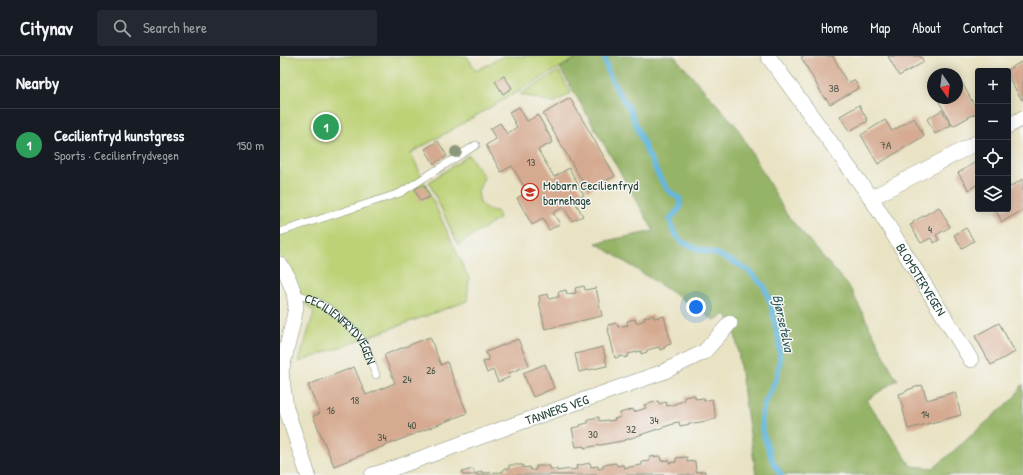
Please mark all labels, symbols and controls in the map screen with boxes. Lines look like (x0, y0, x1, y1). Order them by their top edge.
search box (97, 10, 377, 46)
text: Citynav (20, 15, 73, 41)
icon: search (111, 17, 133, 39)
text: Search here (143, 17, 207, 38)
text: Home (821, 18, 848, 37)
text: Map (870, 18, 890, 37)
text: About (912, 18, 941, 37)
text: Contact (963, 18, 1003, 37)
north arrow (927, 68, 963, 104)
map controls (975, 68, 1011, 212)
button: + (975, 68, 1011, 104)
text: Nearby (16, 71, 59, 94)
house number: 3B (829, 81, 840, 95)
button: − (975, 104, 1011, 140)
pin: 1 (313, 112, 339, 142)
text: Cecilienfryd kunstgress (54, 125, 184, 146)
text: 1 (27, 136, 31, 154)
text: 150 m (236, 136, 264, 154)
house number: 7A (881, 138, 892, 152)
button: locate (975, 140, 1011, 176)
text: Sports · Cecilienfrydvegen (54, 146, 179, 164)
house number: 13 (527, 155, 536, 169)
place label: Mobarn Cecilienfryd barnehage (543, 176, 638, 209)
button: layers (975, 176, 1011, 212)
school or university icon: Mobarn Cecilienfryd barnehage (520, 182, 540, 202)
house number: 4 (928, 222, 932, 236)
street label: BLOMSTERVEGEN (892, 240, 950, 319)
street label: CECILIENFRYDVEGEN (302, 289, 380, 367)
water label: Bjørsetelva (769, 293, 800, 355)
your location (686, 297, 706, 317)
house number: 26 (426, 363, 436, 377)
house number: 24 (402, 372, 412, 386)
street label: TANNERS VEG (522, 390, 592, 429)
house number: 18 (351, 393, 360, 407)
house number: 16 (327, 403, 336, 417)
house number: 14 (921, 407, 929, 421)
house number: 34 (649, 413, 659, 427)
house number: 40 (407, 418, 417, 432)
house number: 32 (626, 422, 636, 436)
house number: 30 (588, 427, 598, 441)
house number: 34 (377, 430, 387, 444)

